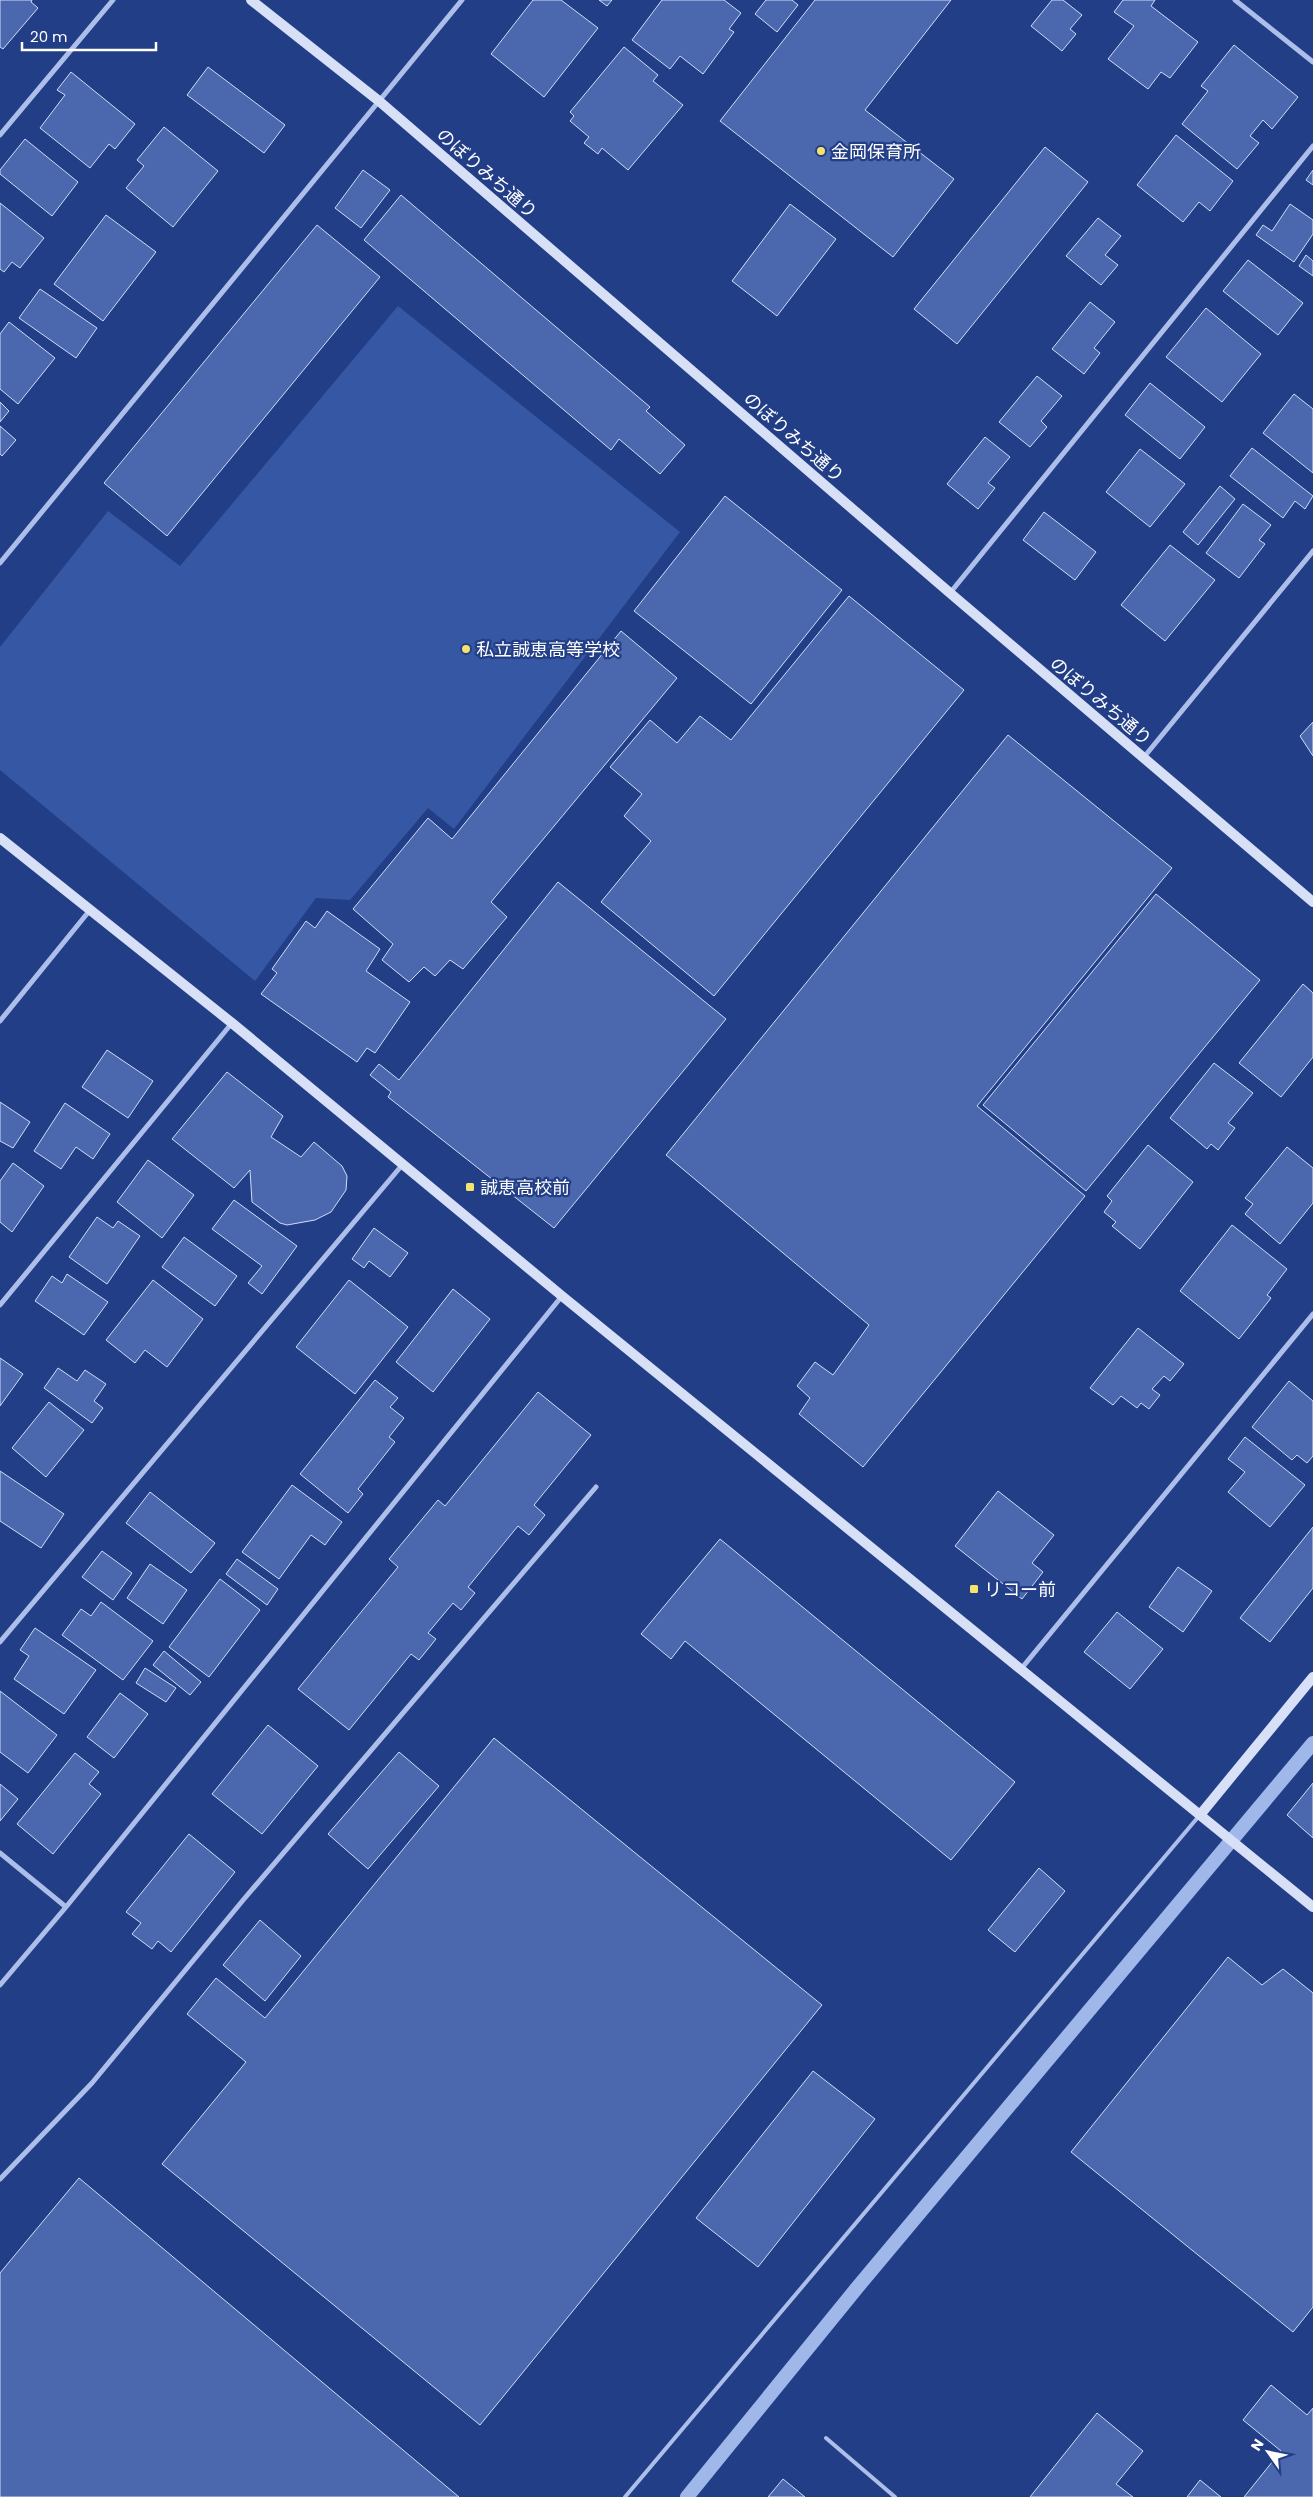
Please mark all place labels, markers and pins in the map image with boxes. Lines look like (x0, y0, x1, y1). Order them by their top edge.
place label: 金岡保育所 (831, 139, 921, 164)
marker: 金岡保育所 (815, 145, 827, 157)
place label: 私立誠恵高等学校 (476, 637, 620, 662)
marker: 私立誠恵高等学校 (460, 643, 472, 655)
place label: 誠恵高校前 (480, 1175, 570, 1200)
marker: 誠恵高校前 (464, 1181, 476, 1193)
place label: リコー前 (984, 1577, 1056, 1602)
marker: リコー前 (968, 1583, 980, 1595)

